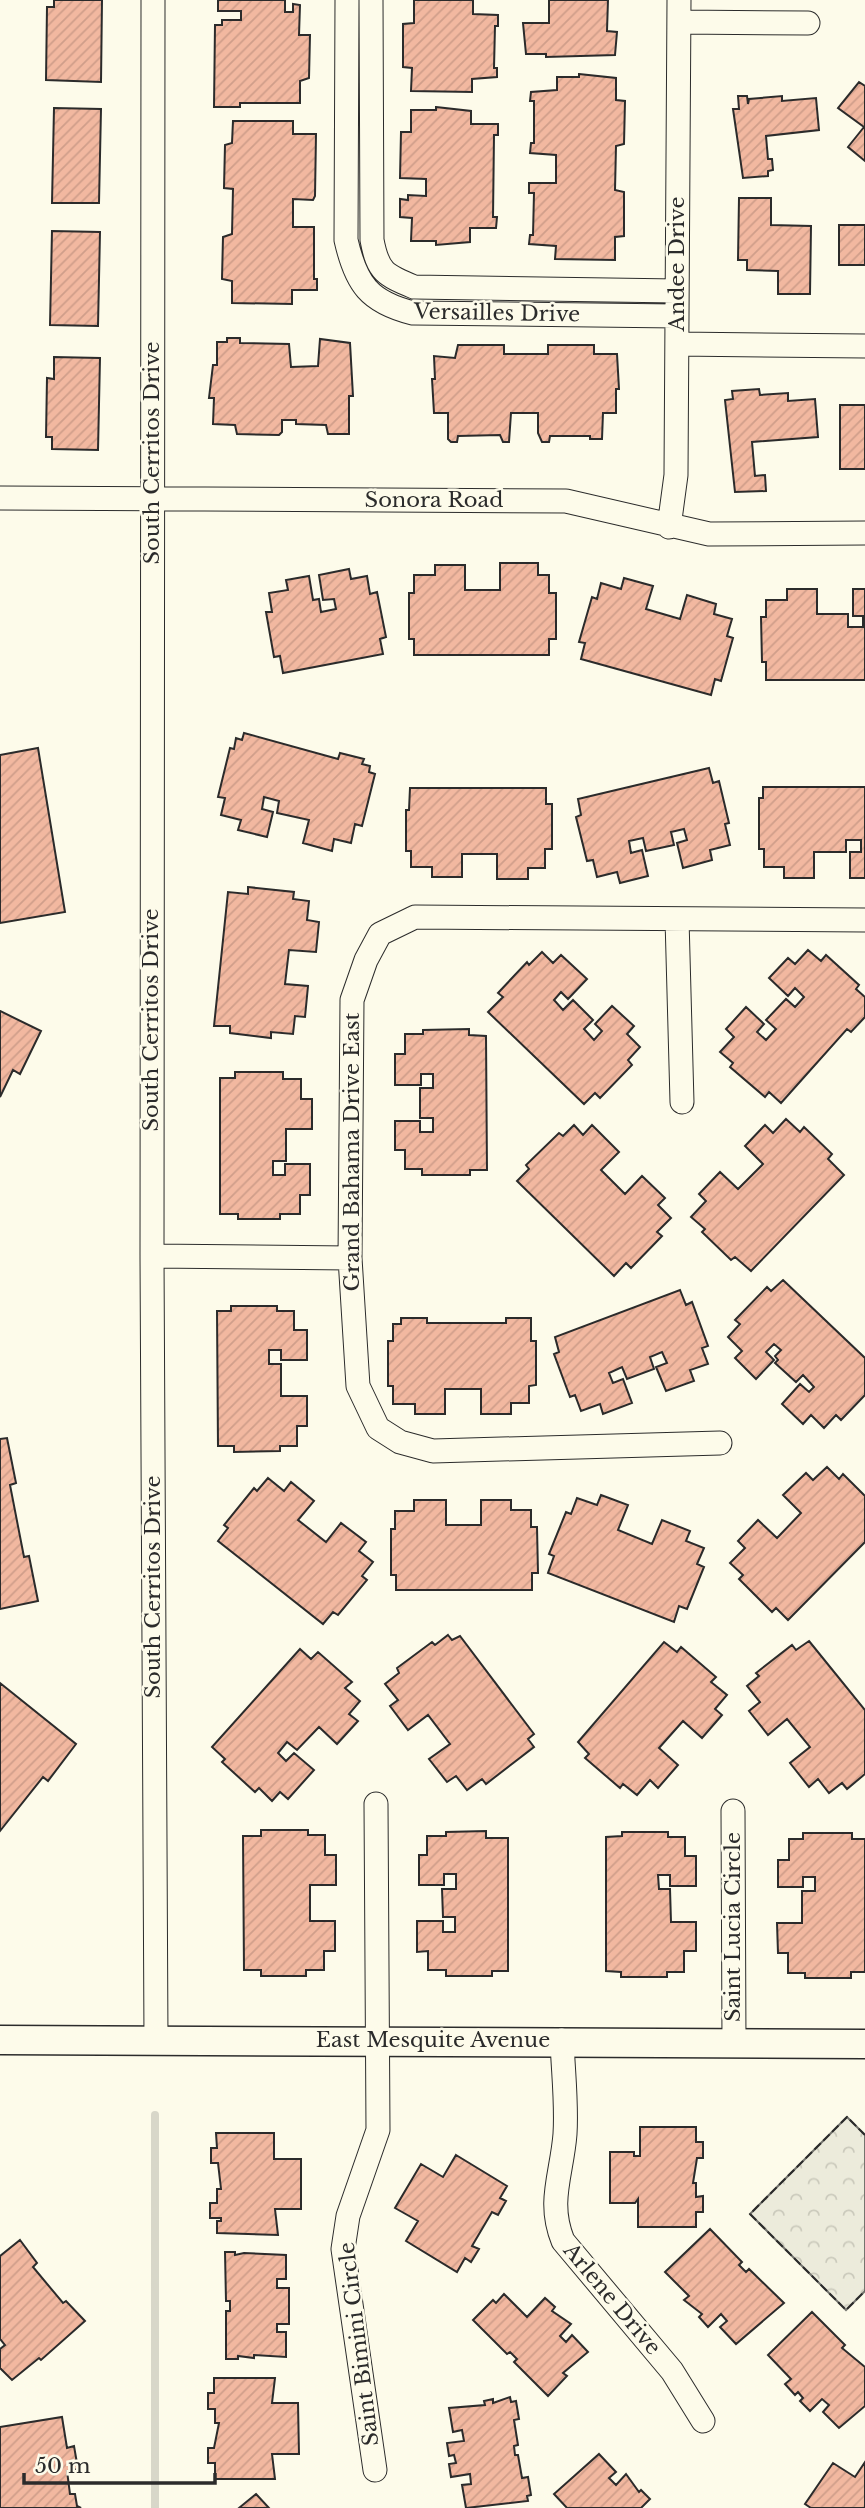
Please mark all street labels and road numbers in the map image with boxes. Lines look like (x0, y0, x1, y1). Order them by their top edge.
street label: Andee Drive (664, 197, 690, 332)
street label: Versailles Drive (413, 299, 580, 327)
street label: South Cerritos Drive (139, 341, 165, 565)
street label: Sonora Road (365, 487, 503, 513)
street label: South Cerritos Drive (138, 908, 164, 1132)
street label: Grand Bahama Drive East (339, 1013, 365, 1291)
street label: South Cerritos Drive (140, 1475, 166, 1699)
street label: Saint Lucia Circle (720, 1832, 746, 2022)
street label: East Mesquite Avenue (316, 2027, 550, 2053)
street label: Arlene Drive (557, 2237, 666, 2360)
street label: Saint Bimini Circle (334, 2241, 384, 2447)

